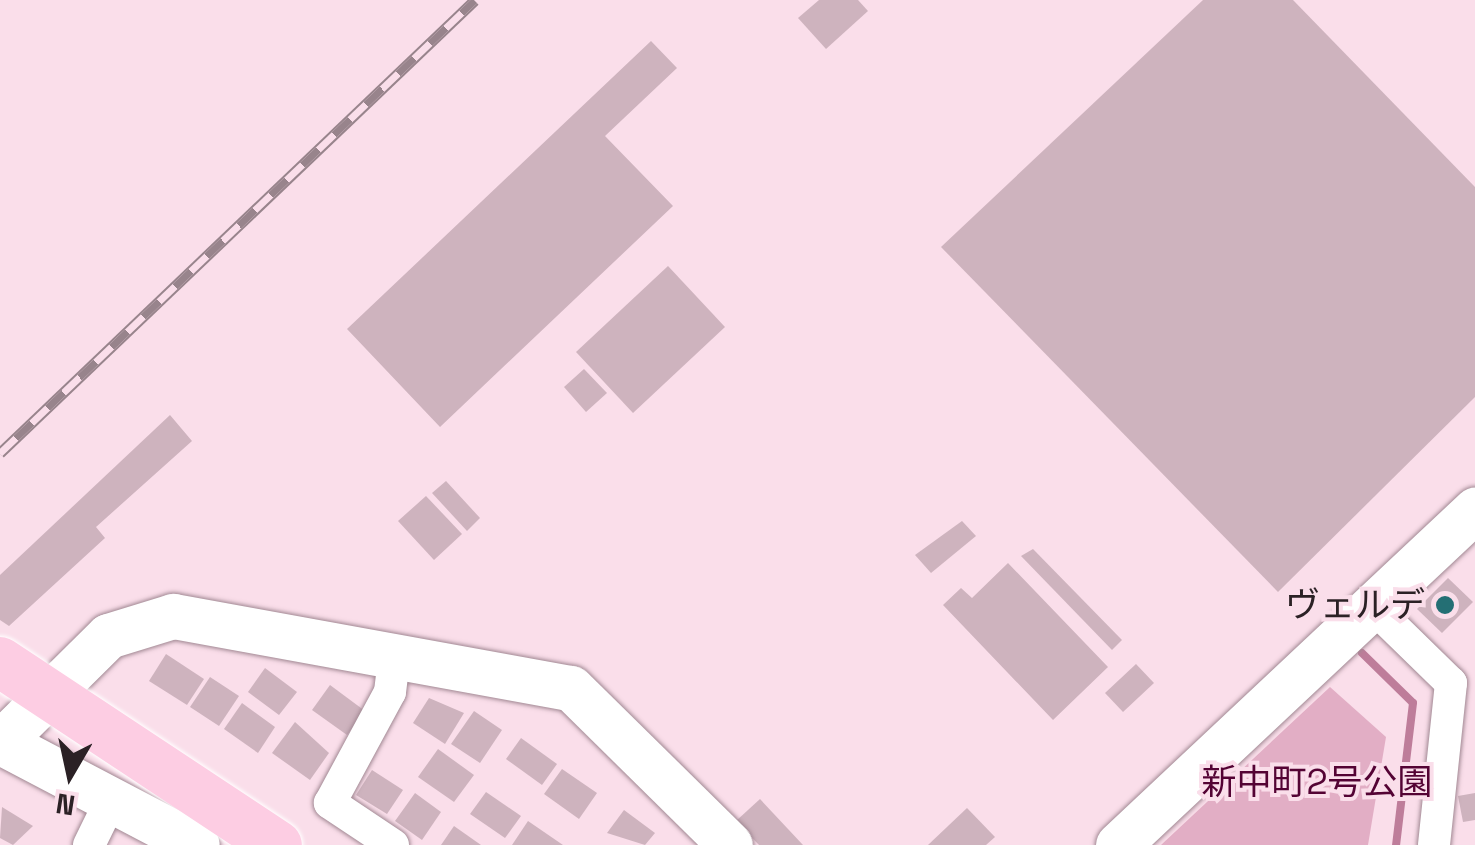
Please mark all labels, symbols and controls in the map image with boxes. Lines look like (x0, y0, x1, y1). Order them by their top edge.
place label: ヴェルデ (1285, 584, 1425, 626)
marker: ヴェルデ (1434, 594, 1456, 616)
north arrow (20, 725, 120, 825)
park label: 新中町2号公園 (1201, 761, 1433, 803)
text: N (53, 785, 77, 824)

